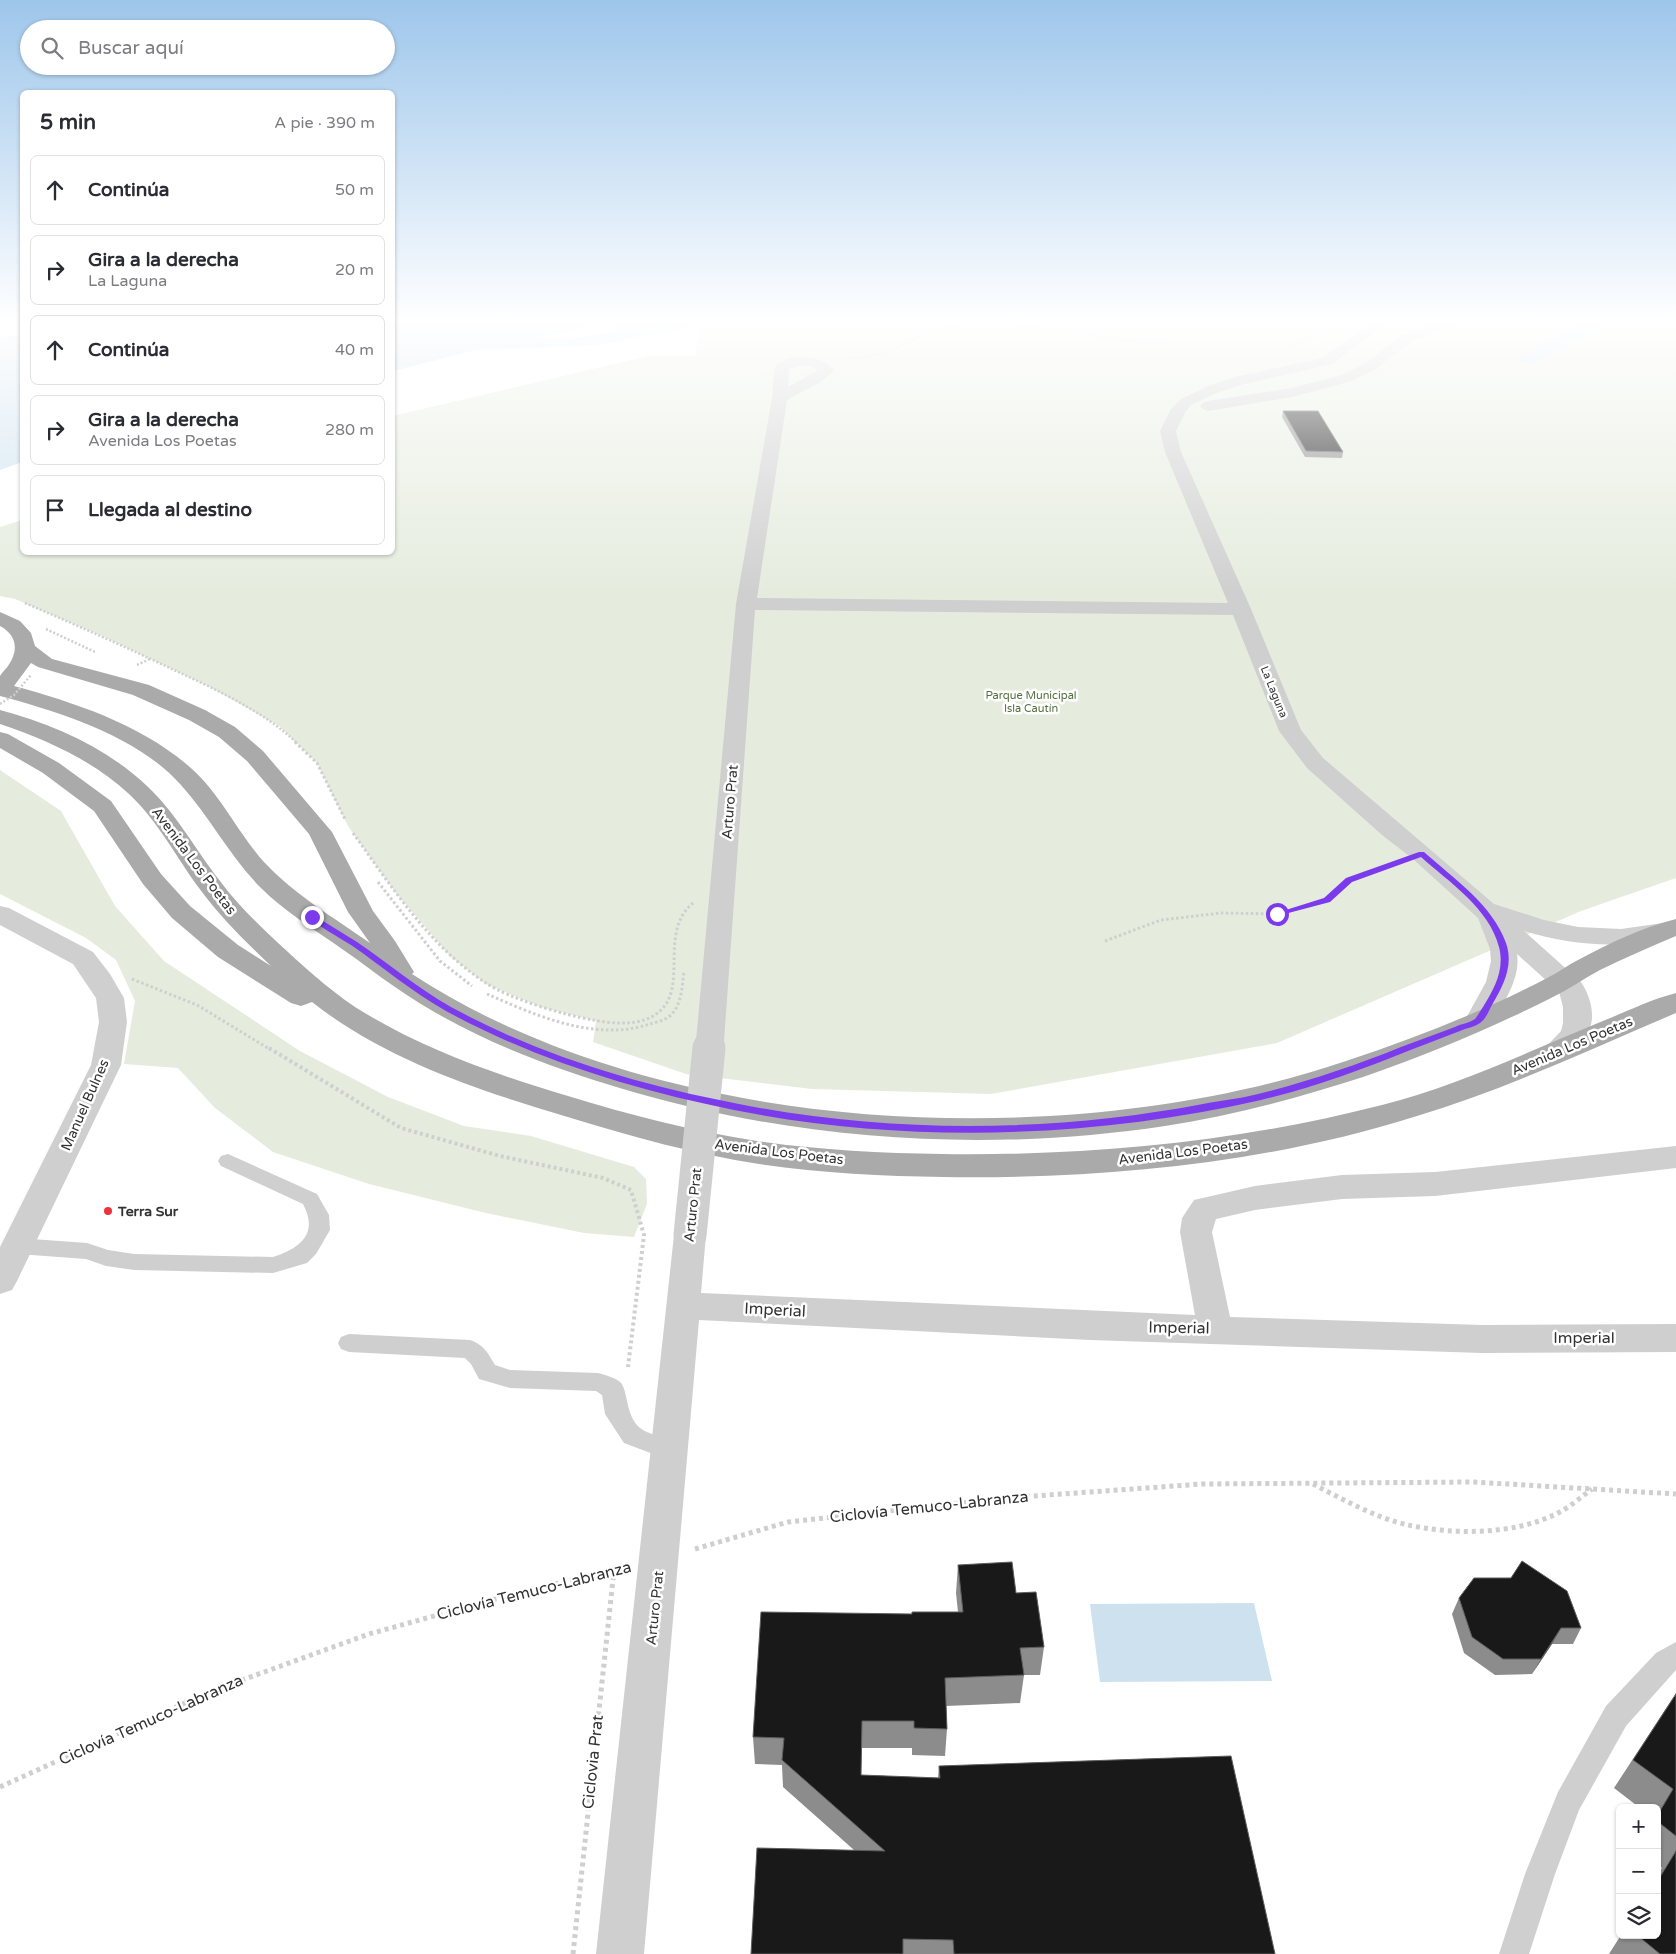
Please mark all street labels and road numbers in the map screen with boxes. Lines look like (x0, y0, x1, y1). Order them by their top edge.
street label: La Laguna (1258, 664, 1290, 720)
street label: Arturo Prat (718, 763, 742, 840)
street label: Avenida Los Poetas (148, 804, 240, 918)
street label: Avenida Los Poetas (1509, 1013, 1635, 1079)
street label: Manuel Bulnes (57, 1056, 113, 1153)
street label: Avenida Los Poetas (713, 1136, 845, 1168)
street label: Avenida Los Poetas (1117, 1136, 1249, 1168)
street label: Arturo Prat (681, 1166, 705, 1243)
street label: Imperial (744, 1298, 806, 1322)
street label: Imperial (1148, 1317, 1210, 1339)
street label: Imperial (1553, 1328, 1615, 1348)
street label: Ciclovía Temuco-Labranza (829, 1487, 1029, 1527)
street label: Ciclovía Temuco-Labranza (435, 1557, 633, 1625)
street label: Arturo Prat (643, 1569, 667, 1646)
street label: Ciclovía Temuco-Labranza (56, 1670, 246, 1770)
street label: Ciclovia Prat (578, 1714, 608, 1810)

